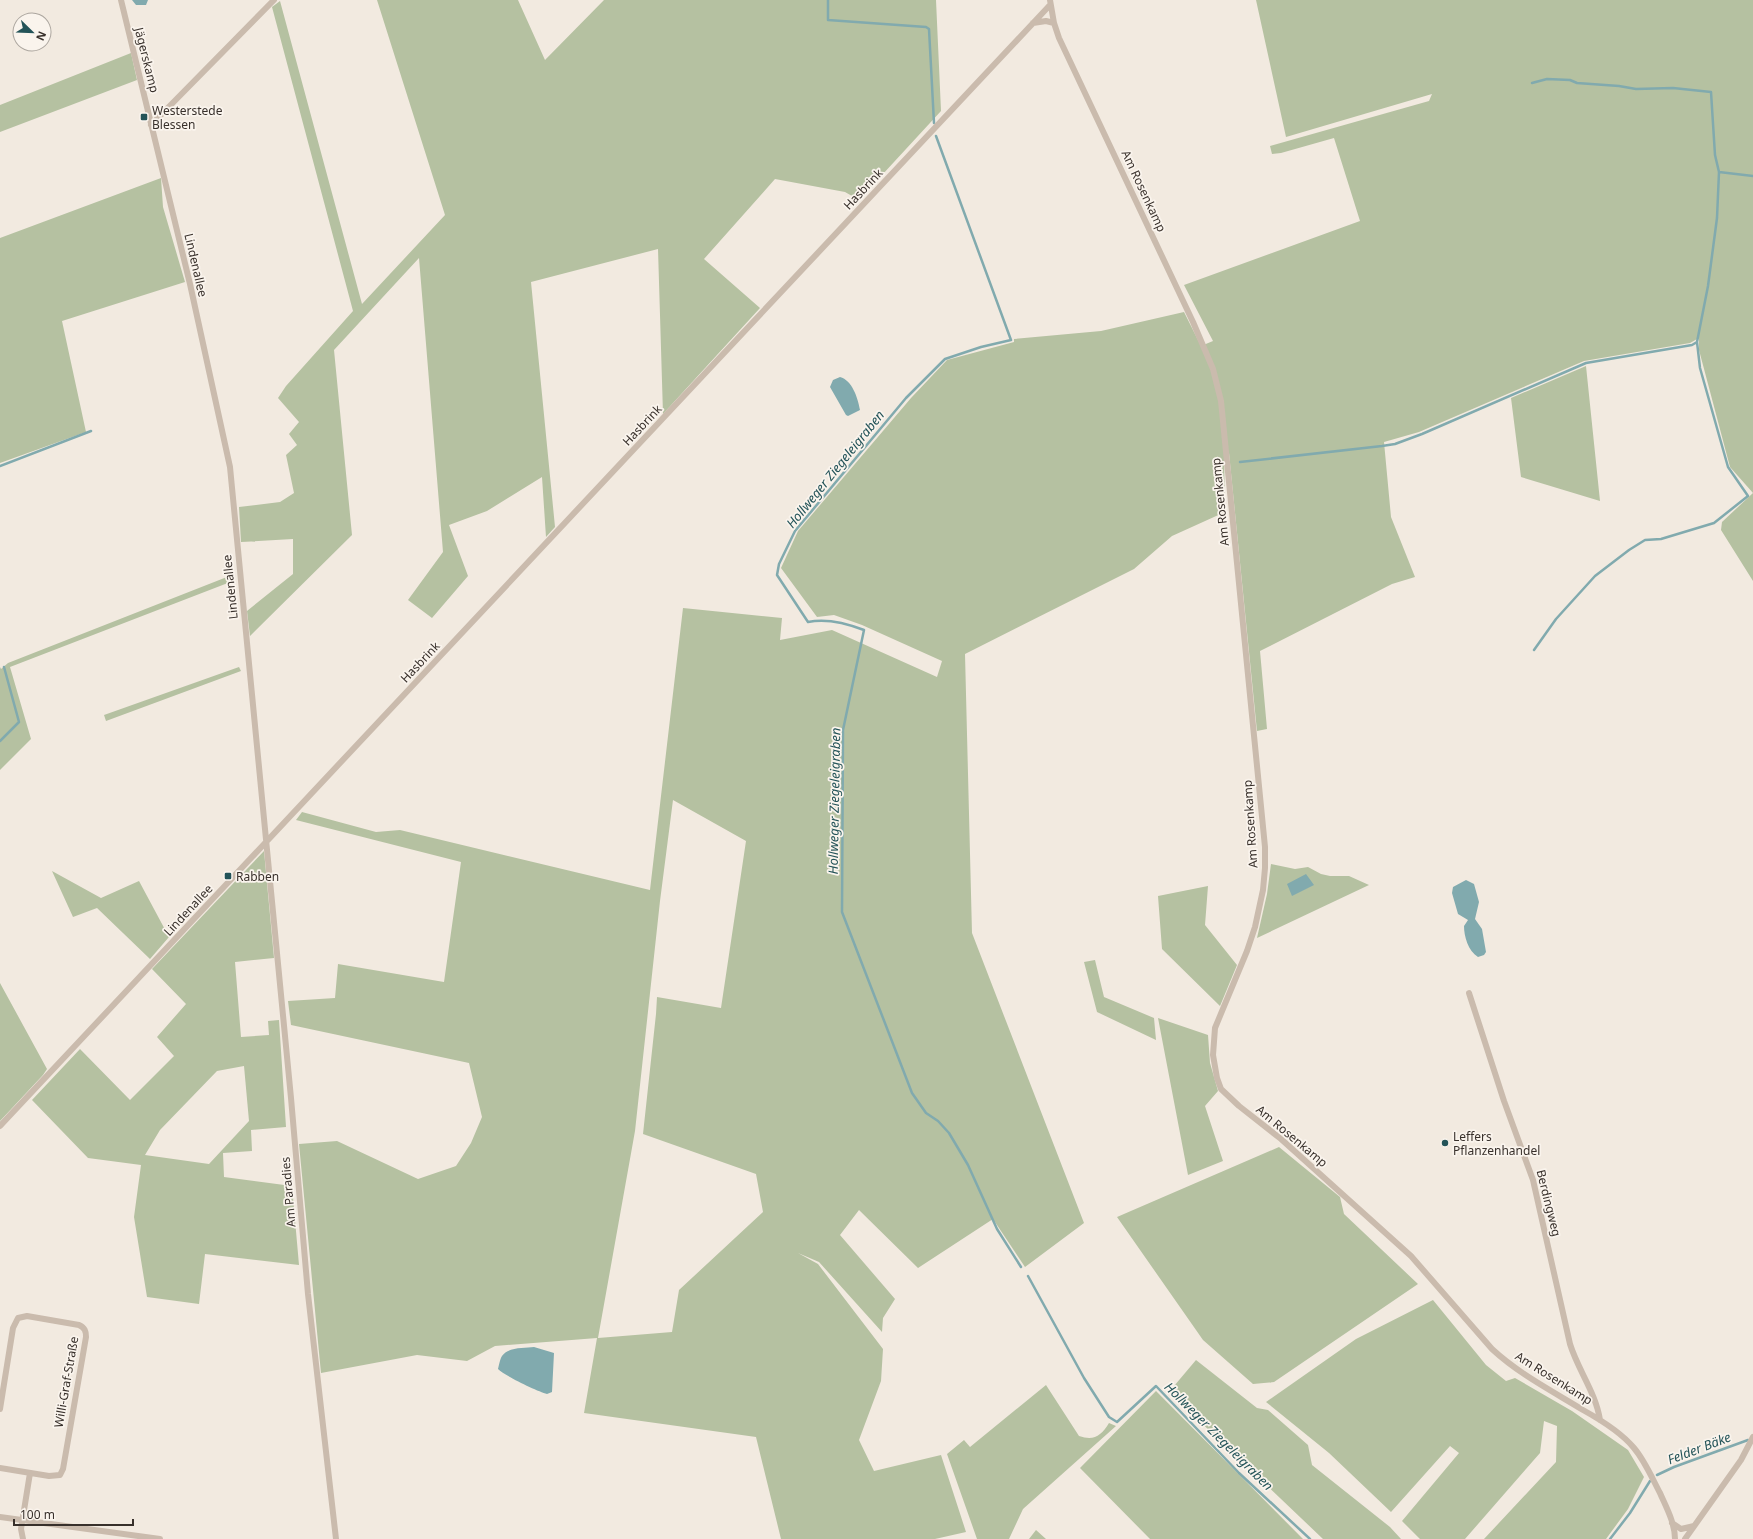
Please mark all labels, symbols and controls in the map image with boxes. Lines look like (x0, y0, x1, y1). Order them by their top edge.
north arrow (12, 12, 52, 52)
street label: Jägerskamp (130, 25, 163, 94)
text: N (33, 29, 50, 43)
place label: Westerstede Blessen (152, 102, 223, 133)
marker: Westerstede Blessen (139, 112, 149, 122)
street label: Am Rosenkamp (1118, 147, 1170, 235)
street label: Hasbrink (840, 164, 887, 213)
street label: Lindenallee (180, 232, 212, 299)
street label: Hasbrink (619, 400, 666, 449)
water label: Hollweger Ziegeleigraben (782, 406, 888, 532)
street label: Am Rosenkamp (1207, 457, 1233, 547)
street label: Lindenallee (218, 554, 242, 620)
street label: Hasbrink (397, 637, 444, 686)
water label: Hollweger Ziegeleigraben (824, 728, 844, 874)
street label: Am Rosenkamp (1238, 779, 1262, 869)
place label: Rabben (236, 868, 279, 885)
marker: Rabben (223, 871, 233, 881)
street label: Lindenallee (160, 880, 216, 940)
street label: Am Rosenkamp (1253, 1101, 1331, 1171)
place label: Leffers Pflanzenhandel (1453, 1128, 1540, 1159)
marker: Leffers Pflanzenhandel (1440, 1138, 1450, 1148)
street label: Am Paradies (276, 1156, 300, 1228)
street label: Berdingweg (1533, 1168, 1565, 1238)
street label: Willi-Graf-Straße (50, 1335, 82, 1429)
street label: Am Rosenkamp (1512, 1347, 1596, 1409)
water label: Hollweger Ziegeleigraben (1161, 1378, 1277, 1494)
water label: Felder Bäke (1665, 1428, 1734, 1468)
scale bar (14, 1501, 133, 1527)
text: 100 m (20, 1506, 55, 1523)

